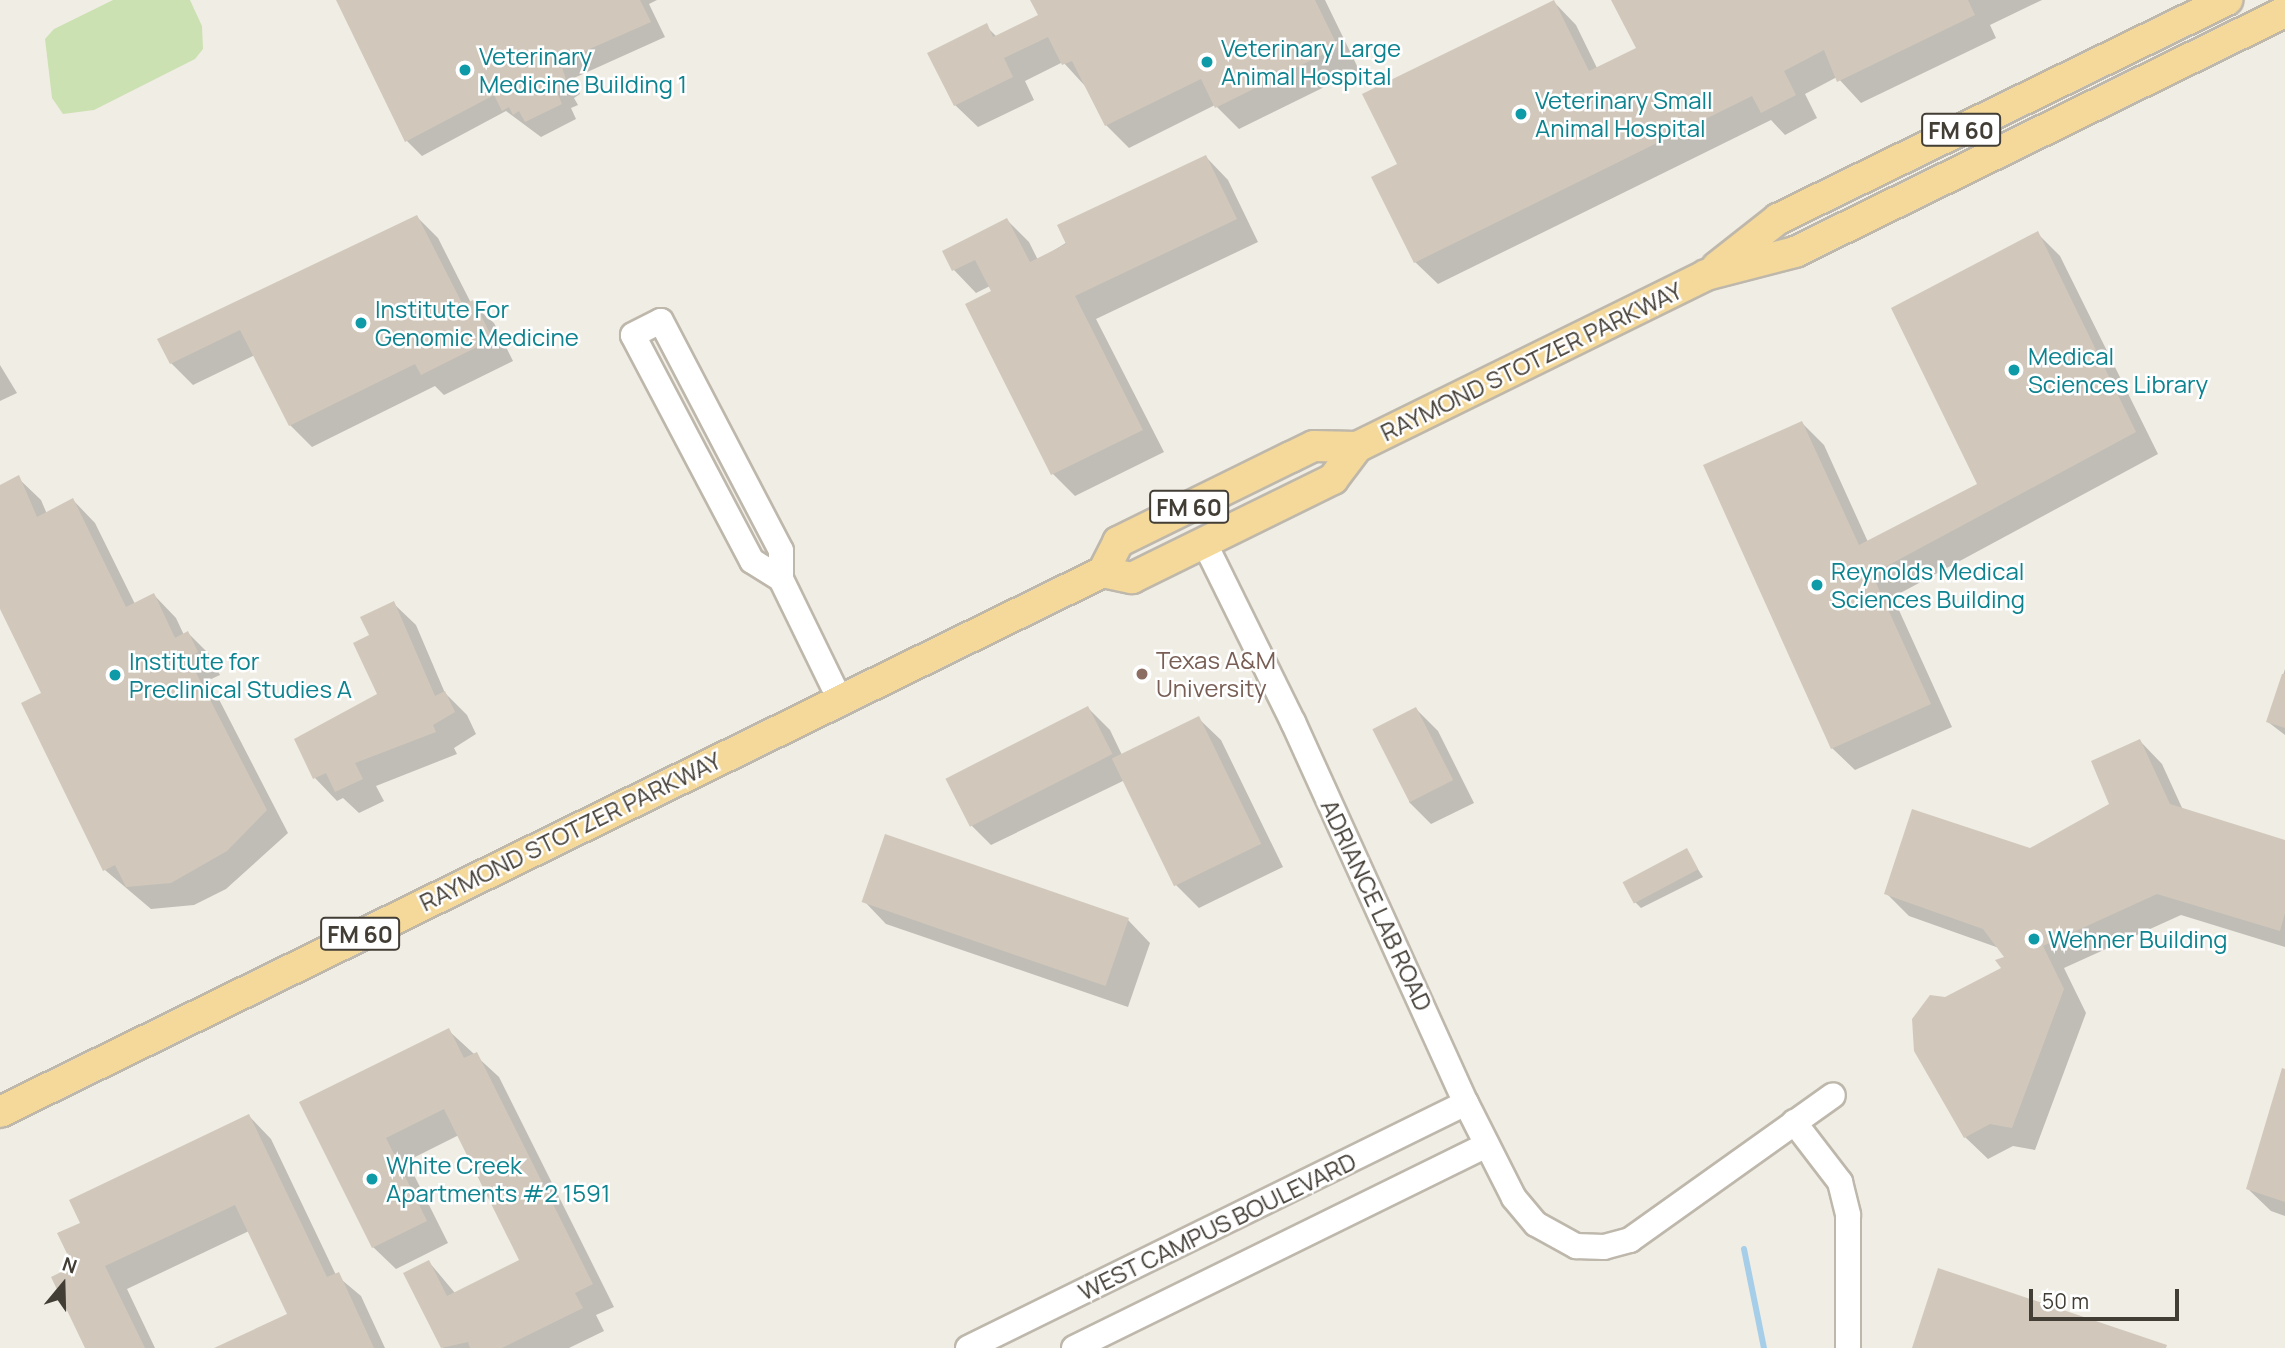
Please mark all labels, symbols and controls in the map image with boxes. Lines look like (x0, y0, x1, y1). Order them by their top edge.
place label: Veterinary Large Animal Hospital (1221, 34, 1401, 90)
place label: Veterinary Medicine Building 1 (479, 42, 687, 98)
marker: Veterinary Large Animal Hospital (1199, 54, 1215, 70)
marker: Veterinary Medicine Building 1 (457, 62, 473, 78)
place label: Veterinary Small Animal Hospital (1535, 86, 1713, 142)
marker: Veterinary Small Animal Hospital (1513, 106, 1529, 122)
road number: FM 60 (1921, 111, 2001, 150)
street label: RAYMOND STOTZER PARKWAY (1376, 275, 1686, 447)
place label: Institute For Genomic Medicine (375, 295, 579, 351)
marker: Institute For Genomic Medicine (353, 315, 369, 331)
place label: Medical Sciences Library (2028, 342, 2208, 398)
marker: Medical Sciences Library (2006, 362, 2022, 378)
road number: FM 60 (1149, 488, 1229, 526)
place label: Reynolds Medical Sciences Building (1831, 557, 2025, 613)
marker: Reynolds Medical Sciences Building (1809, 577, 1825, 593)
place label: Texas A&M University (1156, 646, 1276, 702)
place label: Institute for Preclinical Studies A (129, 647, 352, 703)
marker: Texas A&M University (1134, 666, 1150, 682)
marker: Institute for Preclinical Studies A (107, 667, 123, 683)
street label: RAYMOND STOTZER PARKWAY (415, 745, 725, 917)
street label: ADRIANCE LAB ROAD (1315, 795, 1439, 1015)
road number: FM 60 (320, 914, 400, 953)
place label: Wehner Building (2048, 925, 2227, 953)
marker: Wehner Building (2026, 931, 2042, 947)
street label: WEST CAMPUS BOULEVARD (1073, 1146, 1361, 1306)
place label: White Creek Apartments #2 1591 (386, 1151, 610, 1207)
marker: White Creek Apartments #2 1591 (364, 1171, 380, 1187)
north arrow (28, 1250, 98, 1320)
text: N (59, 1251, 81, 1280)
scale bar (2033, 1274, 2184, 1318)
text: 50 m (2042, 1287, 2089, 1315)

